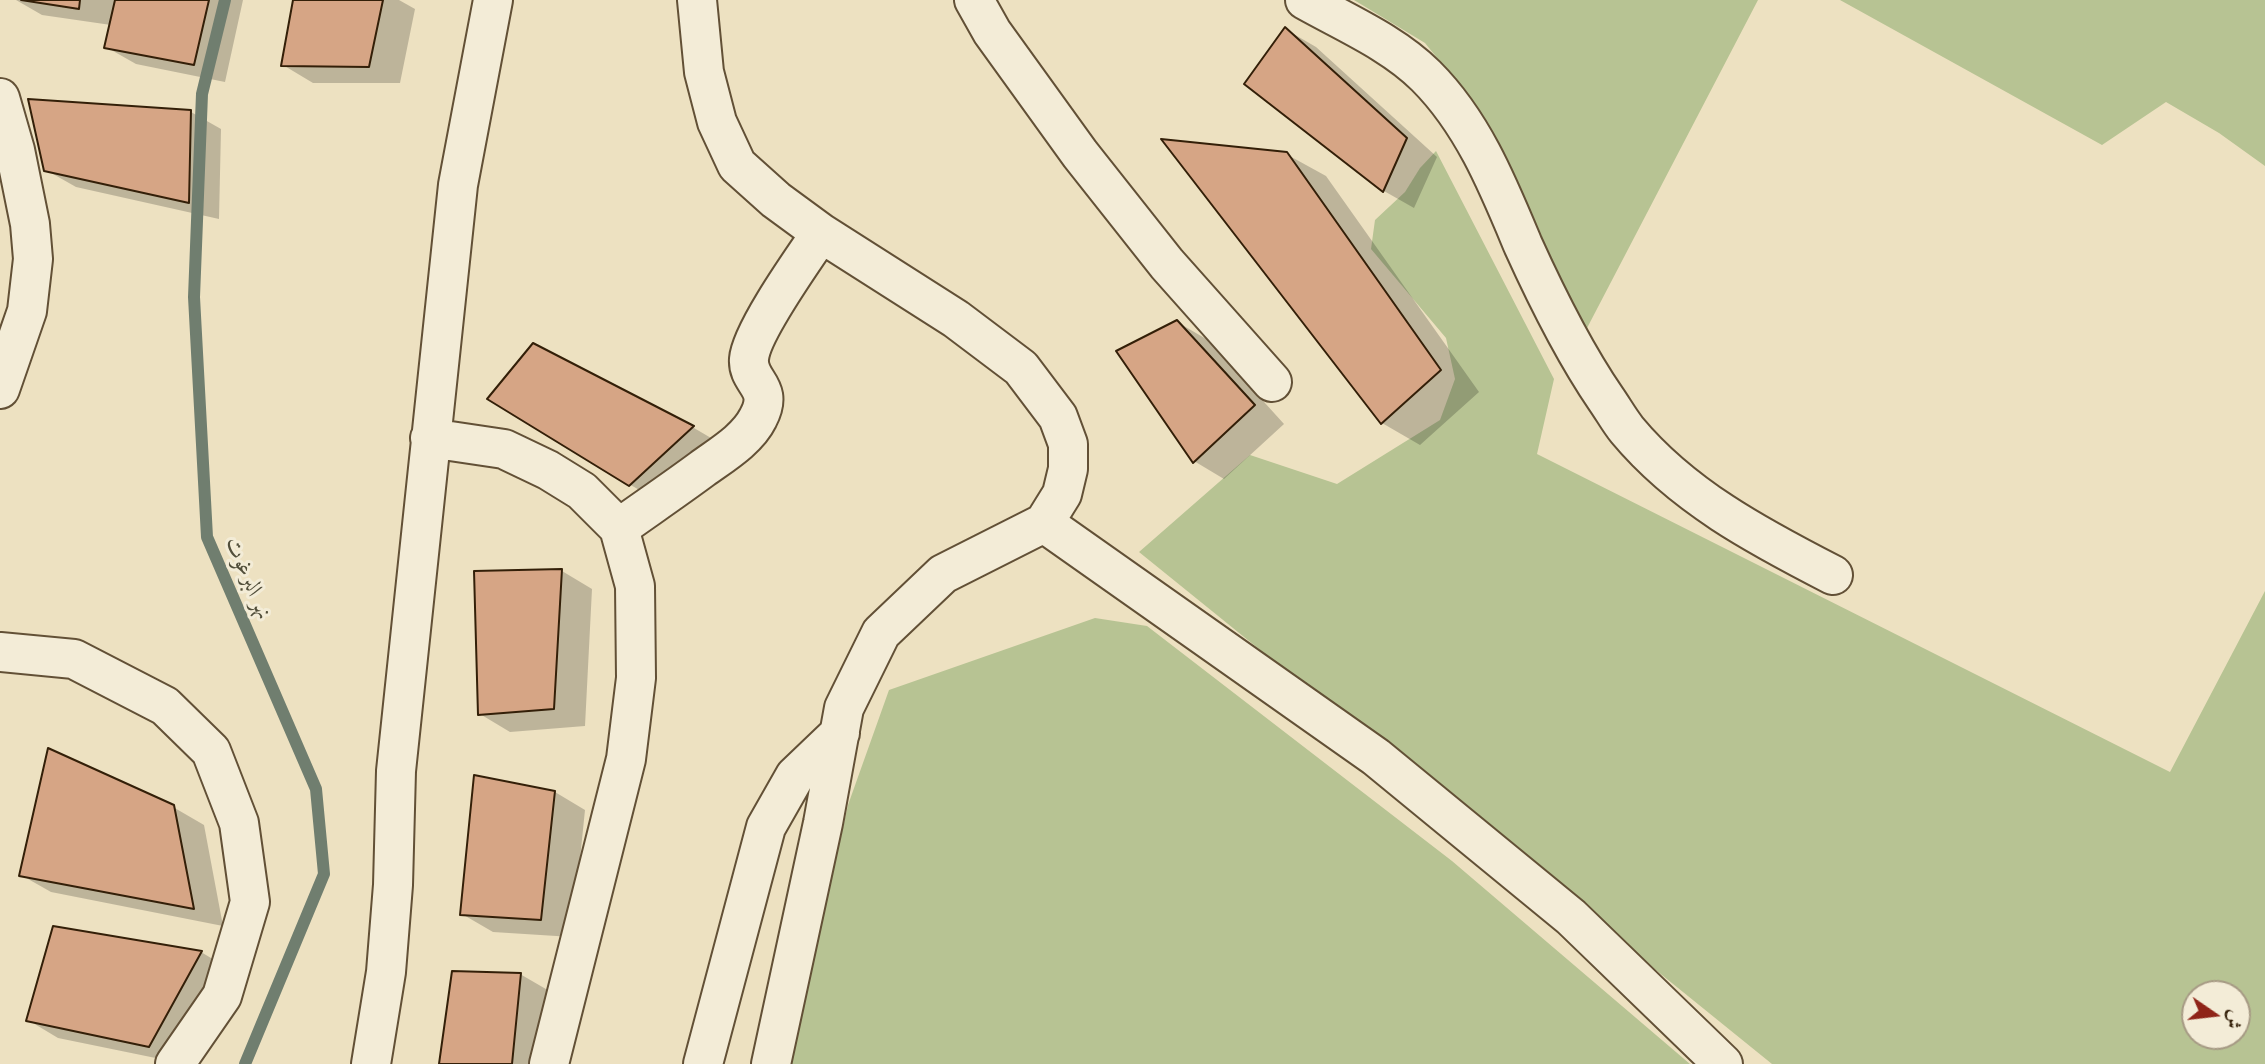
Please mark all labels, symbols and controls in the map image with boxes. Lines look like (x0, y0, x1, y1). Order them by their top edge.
water label: نهر البرغوت (218, 534, 278, 624)
north arrow (2181, 980, 2251, 1050)
text: ش (2221, 1008, 2247, 1031)

